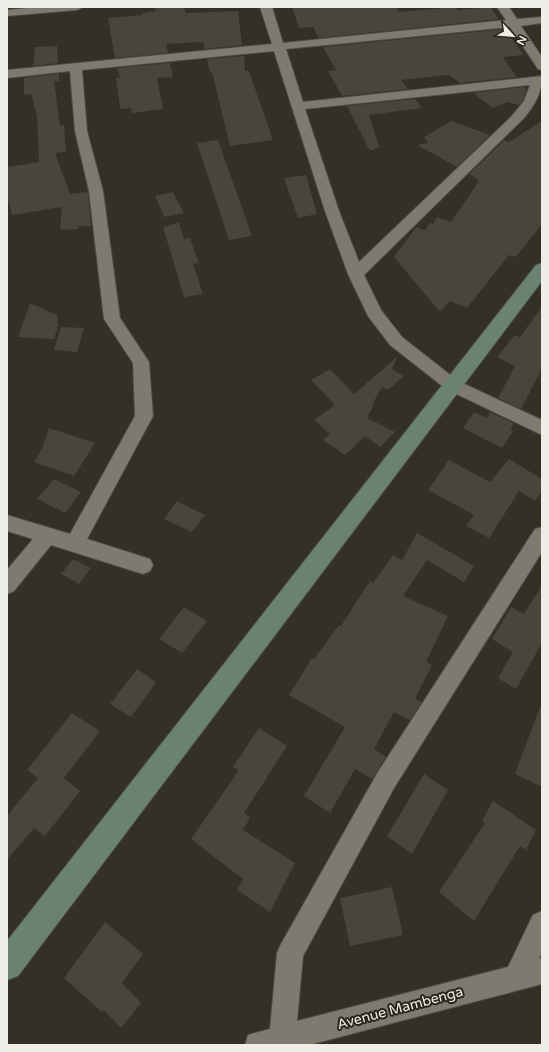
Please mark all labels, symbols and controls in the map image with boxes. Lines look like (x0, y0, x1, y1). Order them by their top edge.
north arrow (493, 16, 533, 56)
text: N (514, 33, 529, 47)
street label: Avenue Mambenga (335, 983, 465, 1033)

